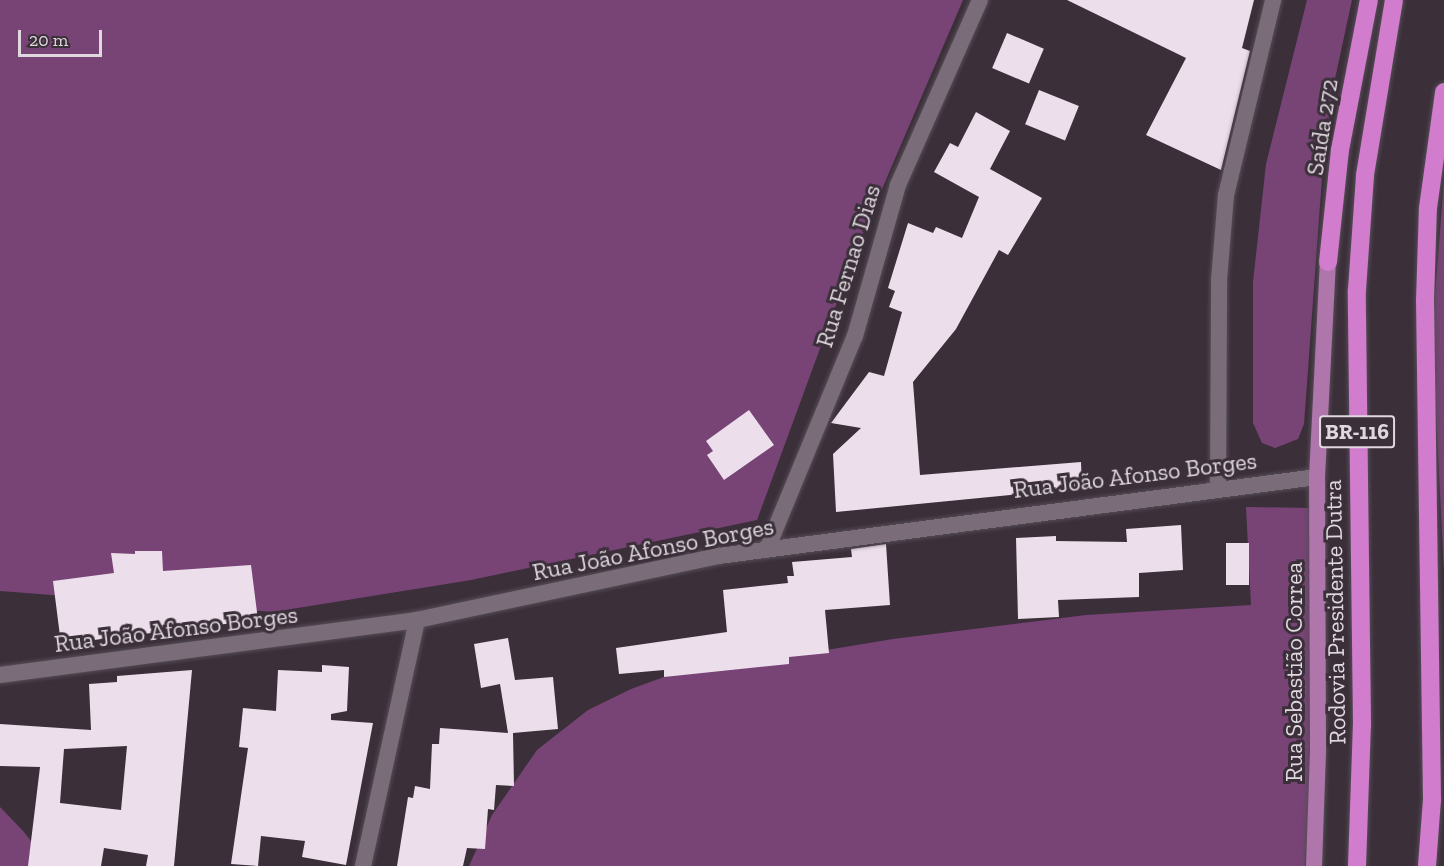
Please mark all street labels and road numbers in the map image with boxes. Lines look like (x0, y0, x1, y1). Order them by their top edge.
street label: Saída 272 (1300, 77, 1344, 177)
street label: Rua Fernao Dias (810, 181, 886, 351)
road number: BR-116 (1318, 413, 1396, 451)
street label: Rua João Afonso Borges (1011, 446, 1259, 504)
street label: Rodovia Presidente Dutra (1318, 479, 1352, 745)
street label: Rua João Afonso Borges (529, 511, 777, 587)
street label: Rua Sebastião Correa (1280, 562, 1308, 782)
street label: Rua João Afonso Borges (52, 600, 300, 658)

